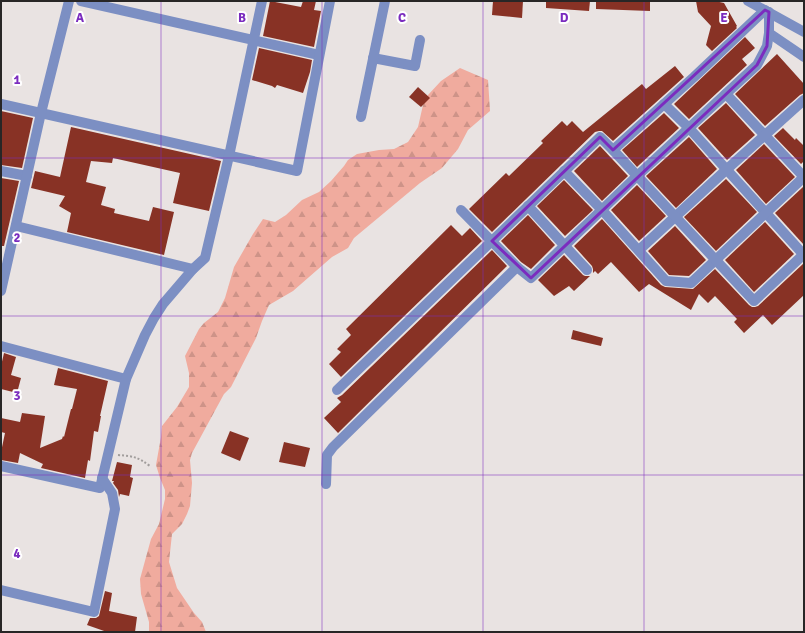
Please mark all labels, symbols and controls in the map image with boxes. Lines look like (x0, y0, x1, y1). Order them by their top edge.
text: A (76, 10, 85, 26)
text: B (238, 10, 246, 26)
text: C (398, 10, 406, 26)
text: D (560, 10, 569, 26)
text: E (720, 10, 728, 26)
text: 1 (13, 72, 21, 88)
text: 2 (13, 230, 21, 246)
text: 3 (13, 388, 21, 404)
text: 4 (13, 546, 21, 562)

